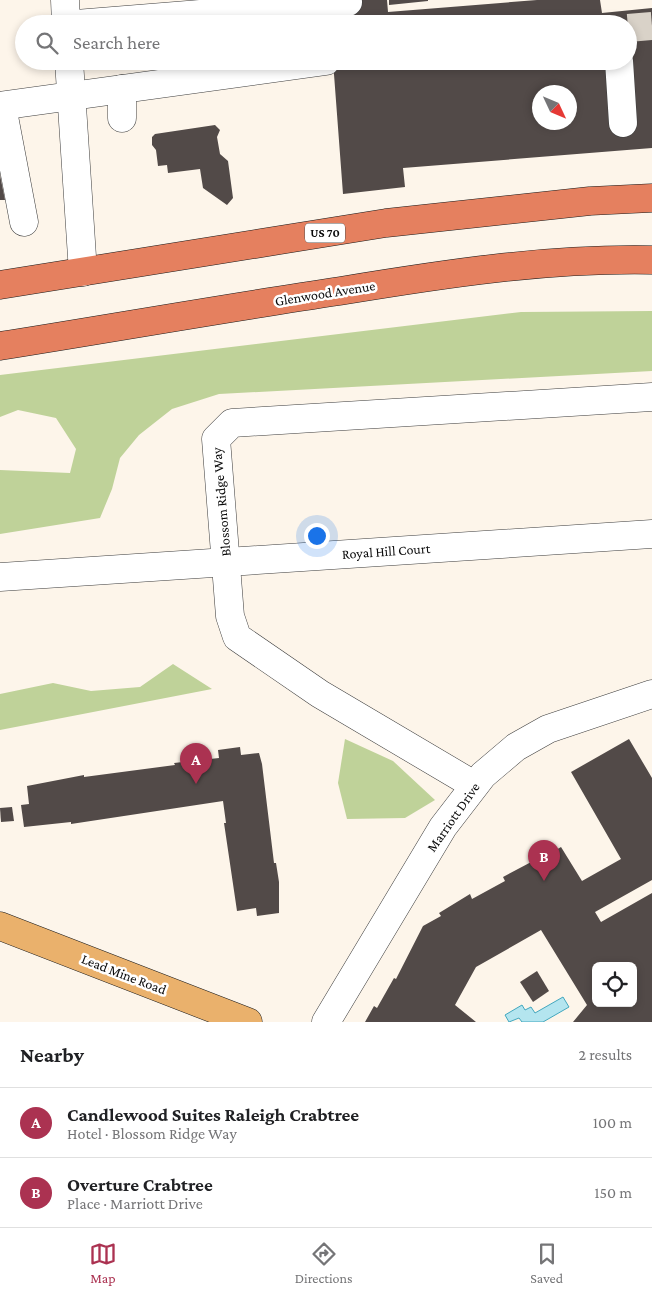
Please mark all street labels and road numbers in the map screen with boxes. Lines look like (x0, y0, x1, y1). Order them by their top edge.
road number: US 70 (305, 224, 345, 242)
street label: Glenwood Avenue (274, 277, 376, 309)
street label: Blossom Ridge Way (208, 446, 234, 557)
street label: Royal Hill Court (341, 540, 431, 562)
street label: Marriott Drive (423, 779, 483, 855)
street label: Lead Mine Road (79, 950, 169, 998)

